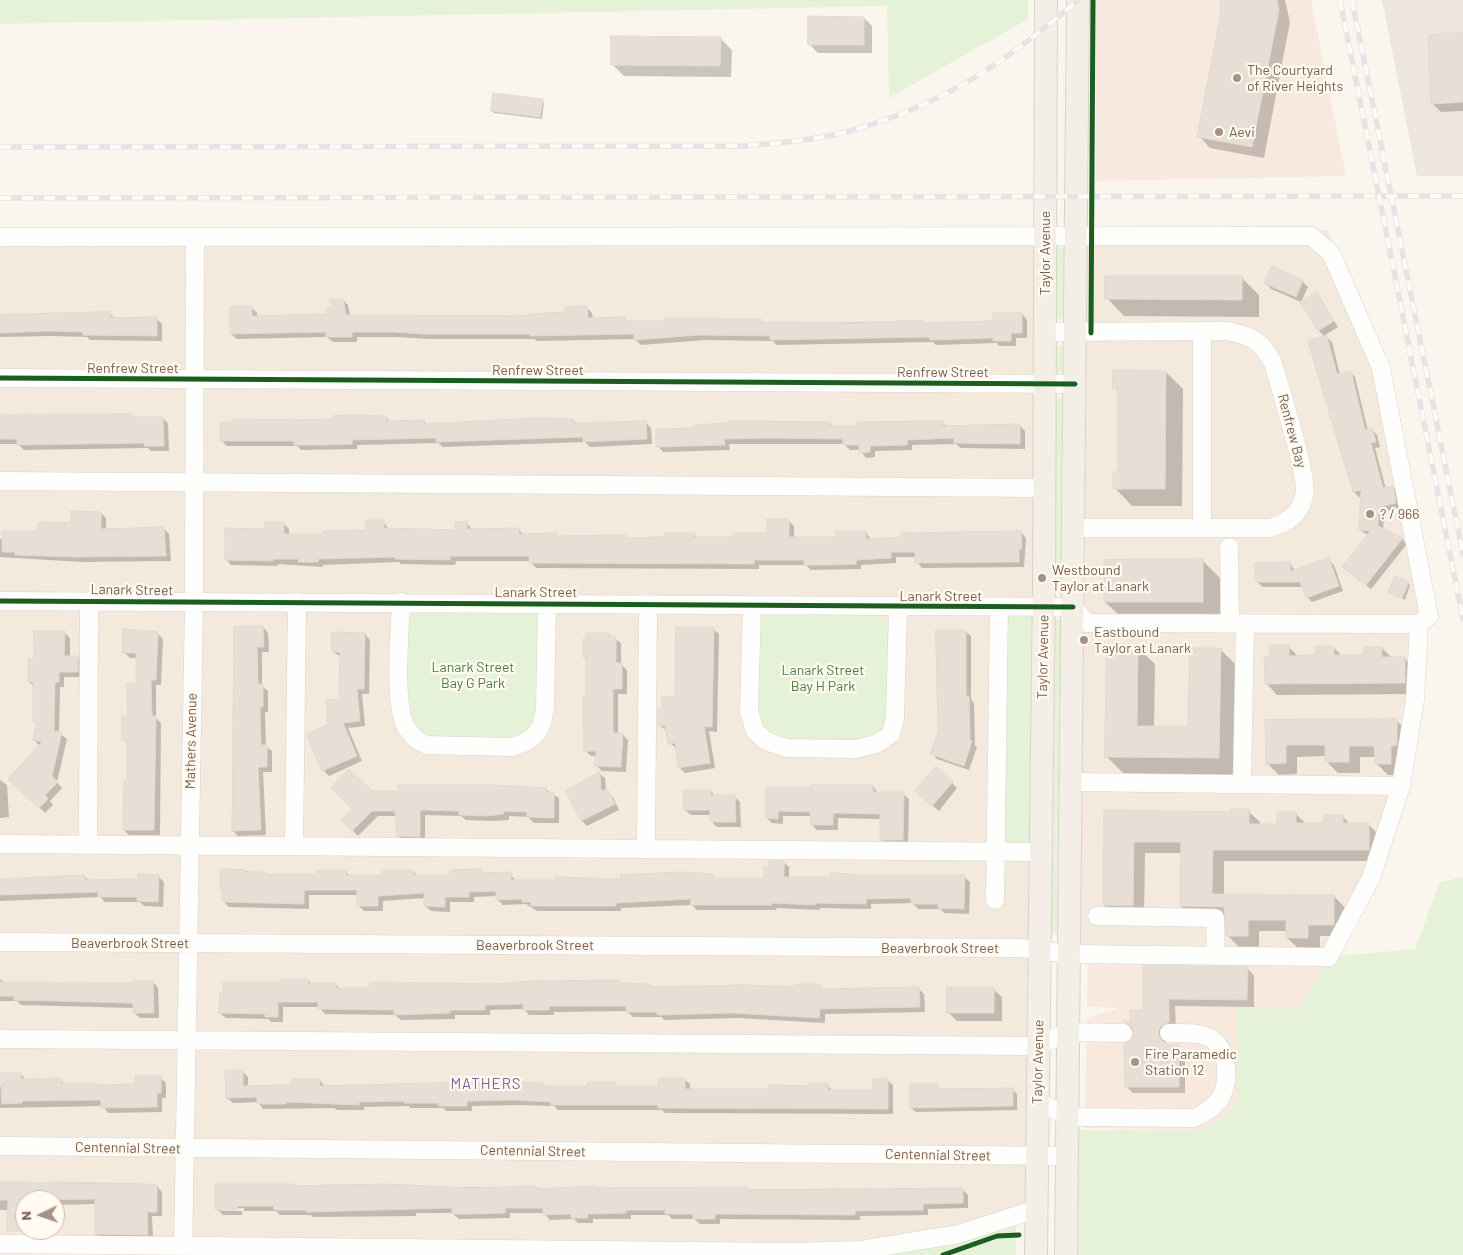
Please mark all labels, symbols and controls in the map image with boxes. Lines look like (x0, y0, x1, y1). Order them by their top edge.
place label: The Courtyard of River Heights (1247, 62, 1343, 94)
marker: The Courtyard of River Heights (1231, 72, 1243, 84)
place label: Aevi (1229, 124, 1255, 140)
marker: Aevi (1213, 126, 1225, 138)
street label: Taylor Avenue (1037, 211, 1053, 295)
street label: Renfrew Street (87, 360, 179, 376)
street label: Renfrew Street (492, 362, 584, 378)
street label: Renfrew Street (897, 364, 989, 380)
street label: Renfrew Bay (1274, 392, 1310, 470)
place label: ? / 966 (1380, 506, 1419, 522)
marker: ? / 966 (1364, 508, 1376, 520)
place label: Westbound Taylor at Lanark (1052, 562, 1149, 594)
marker: Westbound Taylor at Lanark (1036, 572, 1048, 584)
street label: Lanark Street (90, 581, 174, 599)
street label: Lanark Street (495, 584, 577, 600)
street label: Lanark Street (900, 588, 982, 604)
street label: Taylor Avenue (1034, 615, 1052, 699)
place label: Eastbound Taylor at Lanark (1094, 624, 1191, 656)
marker: Eastbound Taylor at Lanark (1078, 634, 1090, 646)
park label: Lanark Street Bay G Park (432, 659, 514, 692)
park label: Lanark Street Bay H Park (782, 662, 864, 694)
street label: Mathers Avenue (182, 693, 200, 789)
street label: Beaverbrook Street (71, 935, 189, 951)
street label: Beaverbrook Street (476, 937, 594, 953)
street label: Beaverbrook Street (881, 940, 999, 956)
street label: Taylor Avenue (1029, 1020, 1047, 1104)
place label: Fire Paramedic Station 12 (1145, 1046, 1237, 1078)
marker: Fire Paramedic Station 12 (1129, 1056, 1141, 1068)
district label: MATHERS (450, 1075, 522, 1093)
street label: Centennial Street (75, 1139, 181, 1157)
street label: Centennial Street (480, 1142, 586, 1160)
street label: Centennial Street (885, 1146, 991, 1164)
north arrow (15, 1190, 65, 1240)
text: N (17, 1211, 34, 1221)

